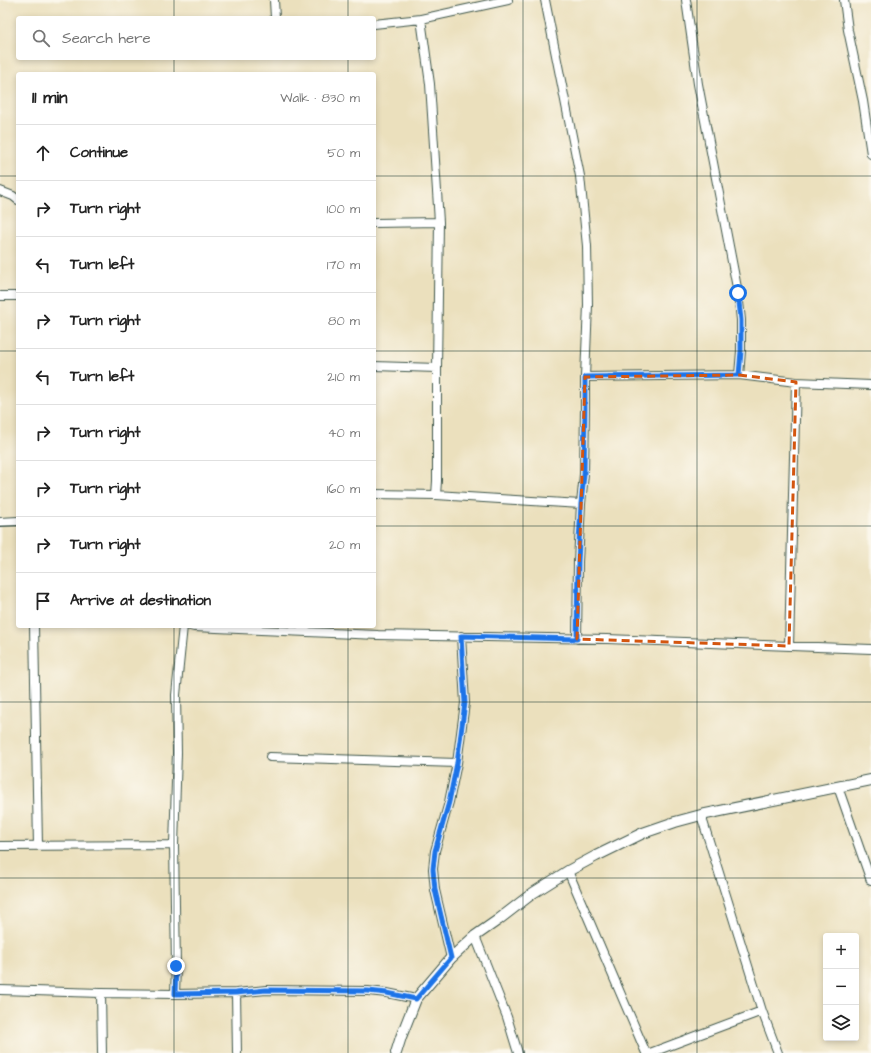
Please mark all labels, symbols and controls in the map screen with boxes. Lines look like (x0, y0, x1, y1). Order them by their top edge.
search box (16, 16, 376, 60)
icon: search (30, 27, 52, 49)
text: Search here (62, 28, 151, 49)
text: 11 min (32, 86, 67, 110)
text: Walk · 830 m (280, 89, 360, 107)
icon: ahead (32, 142, 54, 164)
text: Continue (70, 142, 128, 163)
text: 50 m (327, 144, 360, 162)
icon: right (32, 198, 54, 220)
text: Turn right (70, 198, 141, 219)
text: 100 m (327, 200, 360, 218)
icon: left (32, 254, 54, 276)
text: Turn left (70, 254, 134, 275)
text: 170 m (327, 256, 360, 274)
route start (729, 284, 747, 302)
icon: right (32, 310, 54, 332)
text: Turn right (70, 310, 141, 331)
text: 80 m (328, 312, 360, 330)
icon: left (32, 366, 54, 388)
text: Turn left (70, 366, 134, 387)
text: 210 m (327, 368, 360, 386)
icon: right (32, 422, 54, 444)
text: Turn right (70, 422, 141, 443)
text: 40 m (328, 424, 360, 442)
icon: right (32, 478, 54, 500)
text: Turn right (70, 478, 141, 499)
text: 160 m (327, 480, 360, 498)
icon: right (32, 534, 54, 556)
text: Turn right (70, 534, 141, 555)
text: 20 m (329, 536, 360, 554)
icon: arrive (32, 590, 54, 612)
text: Arrive at destination (70, 590, 211, 611)
map controls (823, 933, 859, 1041)
button: + (823, 933, 859, 969)
route end (167, 957, 185, 975)
button: − (823, 969, 859, 1005)
button: layers (823, 1005, 859, 1041)

